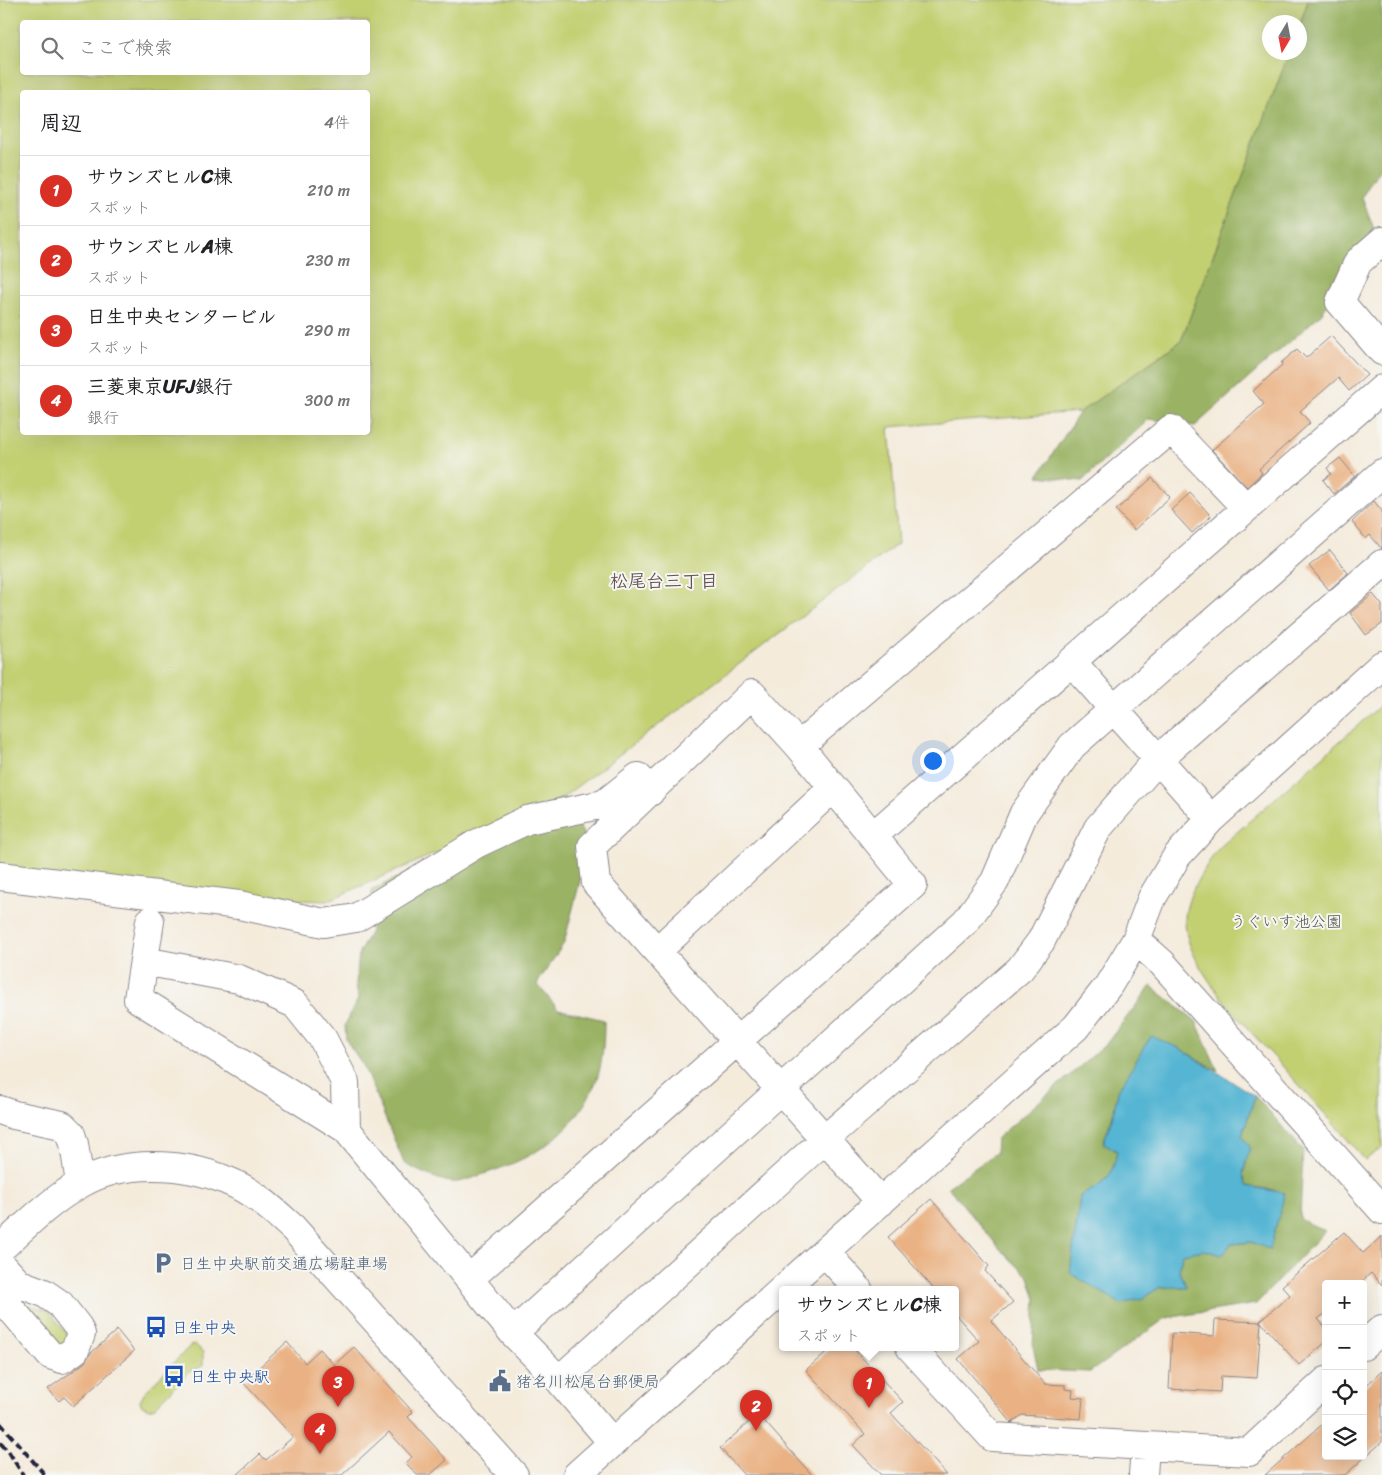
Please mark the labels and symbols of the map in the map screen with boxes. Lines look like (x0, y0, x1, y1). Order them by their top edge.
north arrow (1262, 15, 1307, 60)
district label: 松尾台三丁目 (610, 565, 718, 597)
your location (920, 748, 946, 774)
park label: うぐいす池公園 (1230, 907, 1342, 936)
place label: 日生中央駅前交通広場駐車場 (180, 1249, 388, 1278)
parking icon: 日生中央駅前交通広場駐車場 (150, 1250, 176, 1276)
place label: 日生中央 (172, 1313, 236, 1342)
bus stop icon: 日生中央 (143, 1314, 169, 1340)
place label: 日生中央駅 (190, 1362, 270, 1391)
bus stop icon: 日生中央駅 (161, 1363, 187, 1389)
pin: 3 (322, 1366, 354, 1407)
place label: 猪名川松尾台郵便局 (516, 1367, 660, 1396)
pin: 1 (853, 1367, 885, 1408)
public building icon: 猪名川松尾台郵便局 (487, 1368, 513, 1394)
pin: 2 (740, 1390, 772, 1431)
pin: 4 (304, 1413, 336, 1454)

